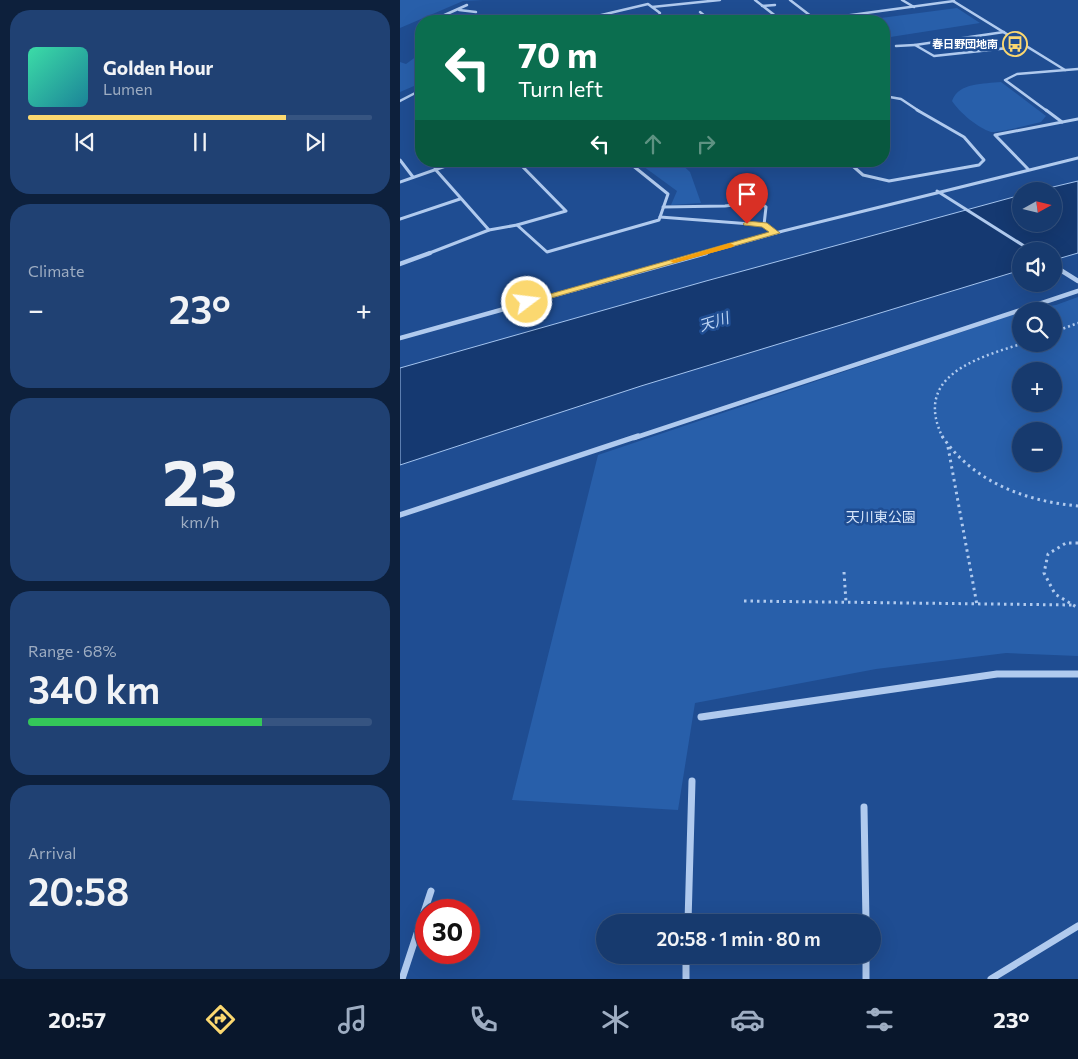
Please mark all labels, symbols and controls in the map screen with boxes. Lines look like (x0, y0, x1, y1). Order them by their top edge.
bus stop icon: 春日野団地南 (1002, 31, 1028, 57)
text: 70 m (518, 32, 598, 75)
icon: left (435, 35, 500, 100)
place label: 春日野団地南 (932, 37, 998, 50)
text: Golden Hour (103, 56, 213, 79)
text: Turn left (518, 75, 603, 102)
text: Lumen (103, 79, 153, 98)
icon: previous (71, 128, 99, 156)
icon: pause (186, 128, 214, 156)
icon: next (301, 128, 329, 156)
icon: left (586, 130, 614, 158)
icon: ahead (639, 130, 667, 158)
icon: right (692, 130, 720, 158)
pin (726, 173, 768, 224)
icon: arrive (733, 180, 761, 208)
north arrow (1012, 182, 1062, 232)
map controls (1012, 182, 1062, 472)
button: sound (1012, 242, 1062, 292)
text: Climate (28, 261, 84, 280)
position arrow (500, 275, 552, 327)
text: 23° (169, 285, 231, 332)
text: − (28, 292, 44, 326)
text: + (356, 292, 372, 326)
button: search (1012, 302, 1062, 352)
water label: 天川 (697, 307, 733, 334)
button: + (1012, 362, 1062, 412)
button: − (1012, 422, 1062, 472)
text: 23 (163, 440, 237, 519)
park label: 天川東公園 (846, 508, 916, 525)
text: km/h (181, 512, 219, 531)
text: Range · 68% (28, 641, 117, 660)
text: 340 km (28, 665, 160, 712)
text: Arrival (28, 843, 76, 862)
text: 20:58 (28, 867, 129, 914)
speed limit sign: 30 (415, 899, 480, 964)
text: 20:58 · 1 min · 80 m (656, 927, 821, 950)
icon: directions (203, 1002, 238, 1037)
icon: music (335, 1002, 370, 1037)
icon: phone (466, 1002, 501, 1037)
icon: climate (598, 1002, 633, 1037)
icon: car (730, 1002, 765, 1037)
icon: filters (862, 1002, 897, 1037)
text: 20:57 (48, 1006, 106, 1033)
text: 23° (993, 1006, 1030, 1033)

